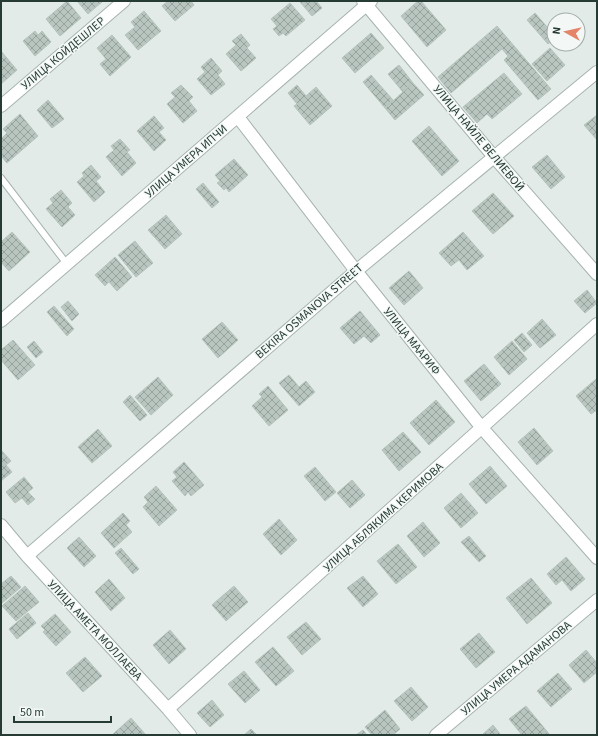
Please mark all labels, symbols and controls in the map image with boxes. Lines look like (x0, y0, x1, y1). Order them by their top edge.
north arrow (546, 12, 586, 52)
street label: УЛИЦА КОЙДЕШЛЕР (18, 13, 109, 94)
text: N (549, 26, 565, 35)
street label: УЛИЦА НАЙЛЕ ВЕЛИЕВОЙ (429, 82, 528, 195)
street label: УЛИЦА УМЕРА ИПЧИ (141, 121, 231, 202)
street label: BEKIRA OSMANOVA STREET (252, 259, 367, 363)
street label: УЛИЦА МААРИФ (379, 304, 444, 379)
street label: УЛИЦА АБЛЯКИМА КЕРИМОВА (320, 458, 447, 576)
street label: УЛИЦА АМЕТА МОЛЛАЕВА (43, 576, 146, 685)
street label: УЛИЦА УМЕРА АДАМАНОВА (458, 617, 575, 720)
scale bar (14, 698, 111, 724)
text: 50 m (20, 704, 44, 721)

